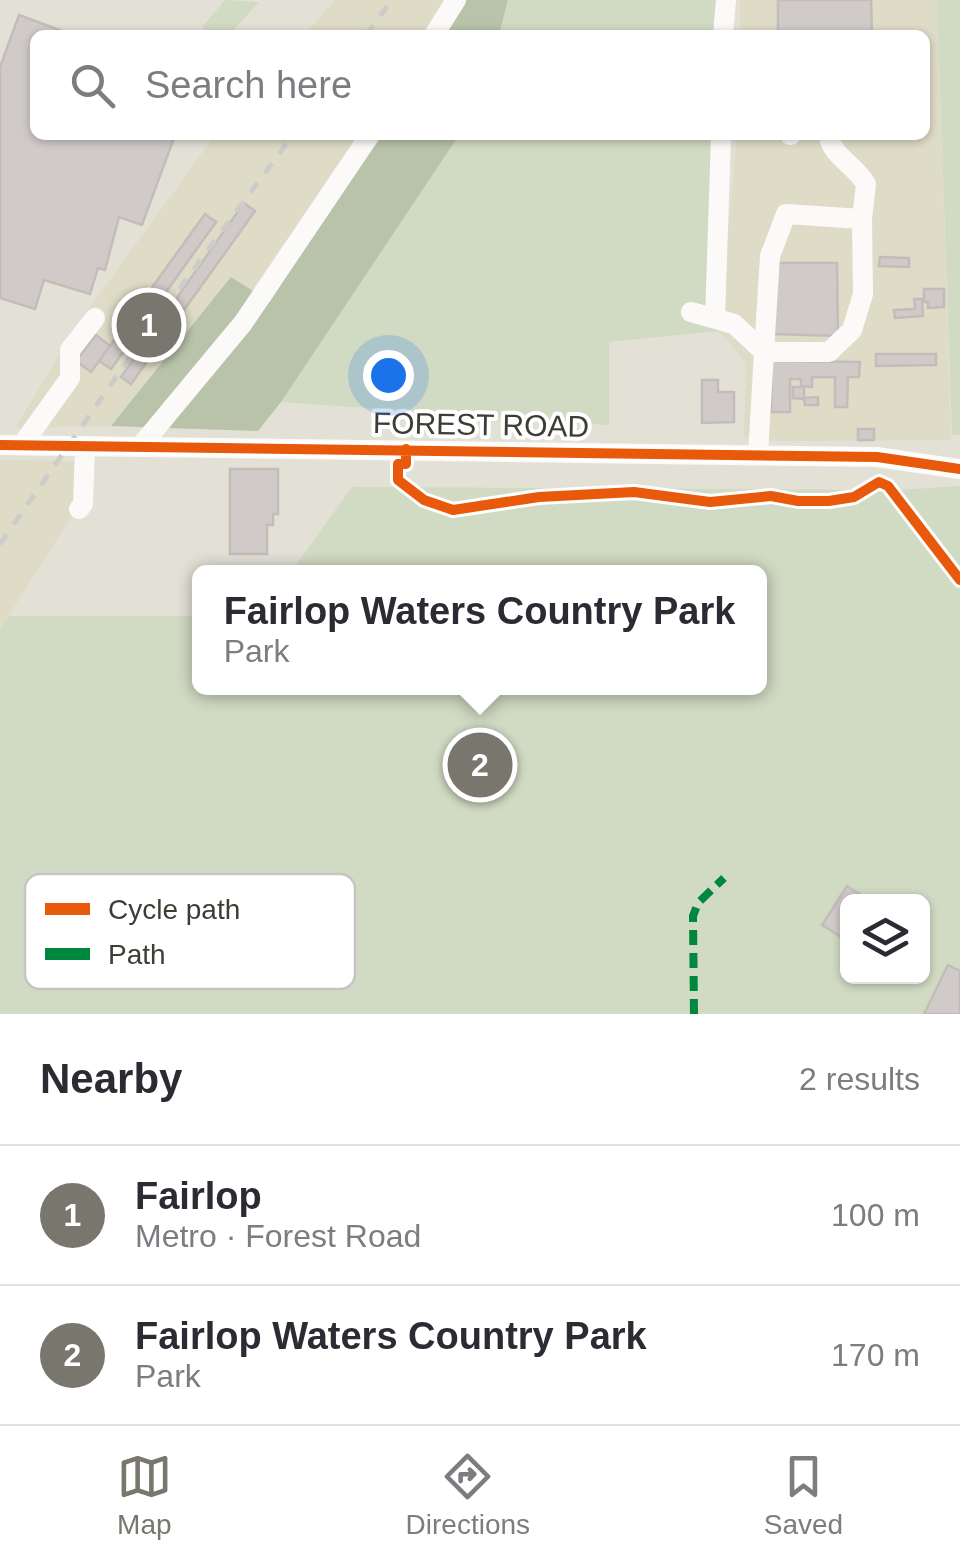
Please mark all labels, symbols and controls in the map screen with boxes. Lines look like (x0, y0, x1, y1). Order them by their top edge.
search box (30, 30, 930, 140)
icon: search (65, 58, 120, 113)
text: Search here (145, 64, 352, 106)
pin: 1 (116, 288, 182, 362)
your location (363, 350, 414, 401)
street label: FOREST ROAD (373, 406, 589, 443)
popup (192, 565, 767, 695)
text: Fairlop Waters Country Park (224, 590, 735, 632)
text: Park (224, 633, 289, 669)
pin: 2 (448, 728, 512, 802)
legend (25, 874, 355, 989)
text: Cycle path (108, 894, 240, 925)
map controls (840, 894, 930, 984)
button: layers (840, 894, 930, 984)
text: Path (108, 939, 166, 970)
text: Nearby (40, 1055, 182, 1102)
text: 2 results (799, 1061, 920, 1097)
text: Fairlop (135, 1175, 262, 1217)
text: 1 (64, 1197, 81, 1233)
text: 100 m (831, 1197, 920, 1233)
text: Metro · Forest Road (135, 1218, 421, 1254)
text: Fairlop Waters Country Park (135, 1315, 647, 1357)
text: 2 (64, 1337, 81, 1373)
text: 170 m (831, 1337, 920, 1373)
text: Park (135, 1358, 201, 1394)
tab: Map (117, 1449, 172, 1541)
tab: Directions (406, 1449, 530, 1541)
tab: Saved (764, 1449, 843, 1541)

